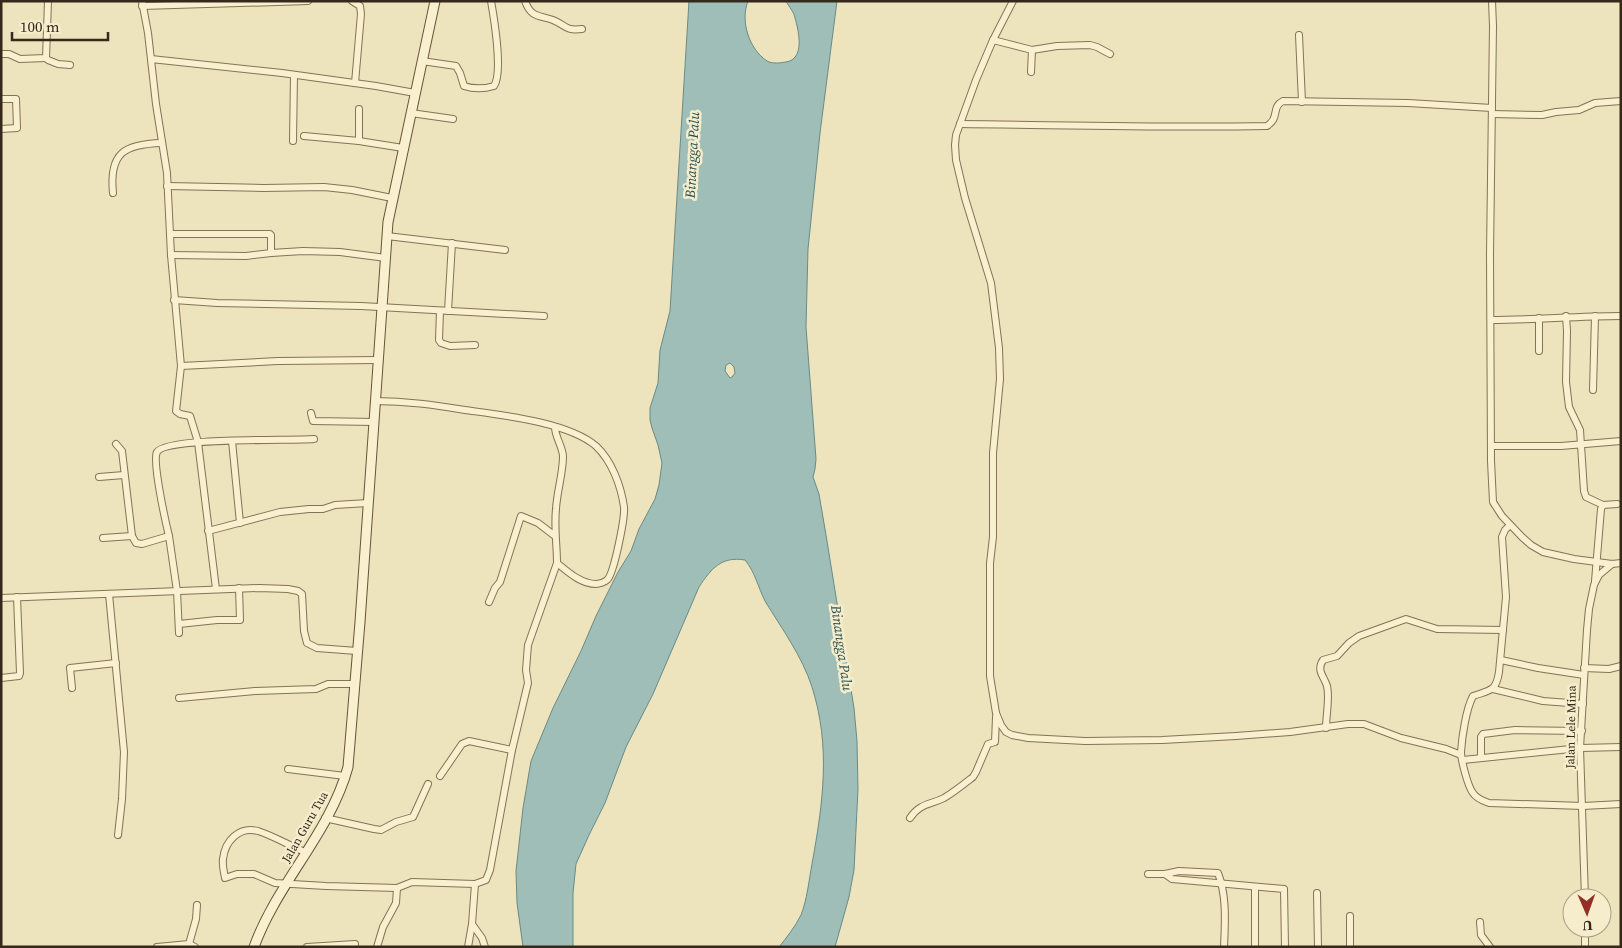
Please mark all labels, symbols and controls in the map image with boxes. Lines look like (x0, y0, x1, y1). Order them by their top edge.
scale bar (12, 10, 109, 42)
text: 100 m (20, 16, 60, 37)
water label: Binangga Palu (680, 111, 704, 200)
water label: Binangga Palu (826, 603, 858, 692)
street label: Jalan Lele Mina (1562, 684, 1580, 770)
street label: Jalan Guru Tua (278, 788, 332, 866)
north arrow (1562, 888, 1612, 938)
text: U (1582, 916, 1593, 936)

